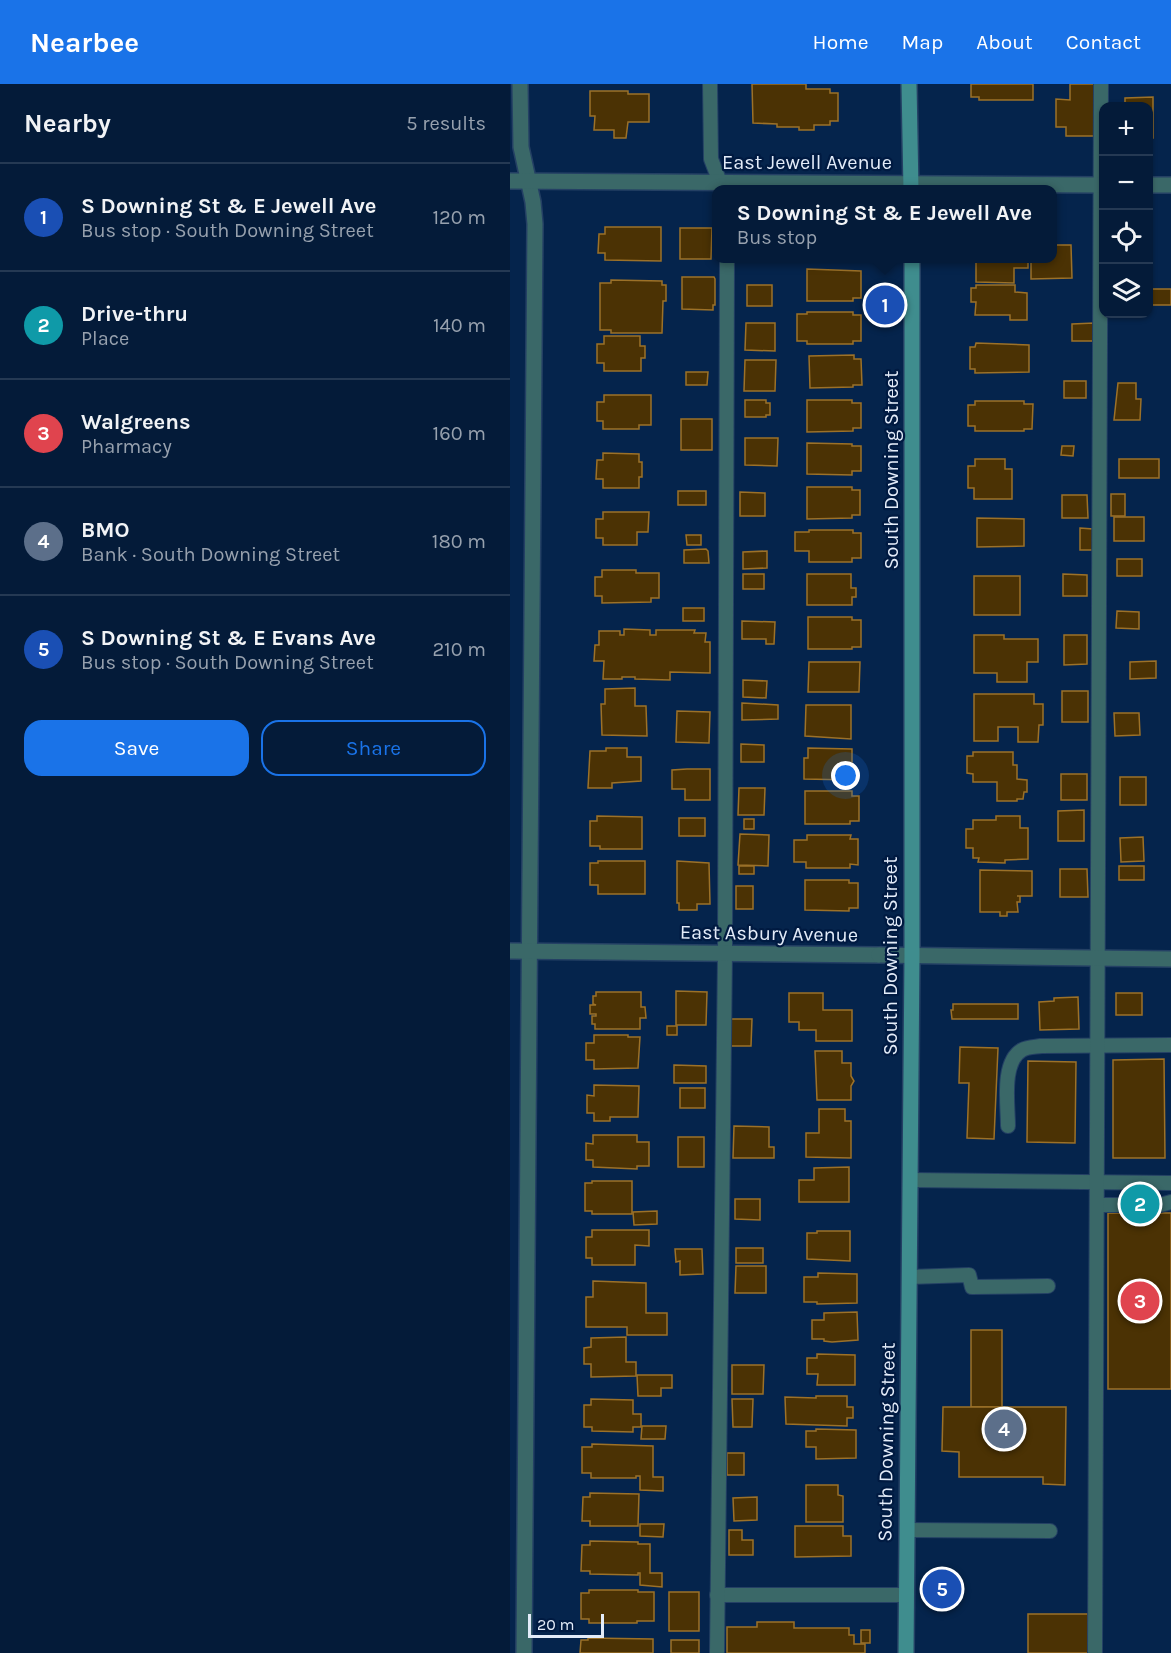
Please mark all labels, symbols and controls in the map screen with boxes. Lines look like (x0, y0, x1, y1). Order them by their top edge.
text: Nearbee (30, 26, 139, 59)
text: Home (813, 30, 869, 54)
text: Map (902, 30, 943, 54)
text: About (976, 30, 1033, 54)
text: Contact (1066, 30, 1141, 54)
map controls (1099, 102, 1153, 318)
button: + (1099, 102, 1153, 156)
text: Nearby (24, 108, 111, 139)
text: 5 results (406, 112, 486, 135)
street label: East Jewell Avenue (722, 151, 892, 174)
button: − (1099, 156, 1153, 210)
popup (712, 185, 1057, 263)
text: S Downing St & E Jewell Ave (81, 193, 376, 219)
text: S Downing St & E Jewell Ave (737, 200, 1032, 226)
text: 1 (40, 206, 47, 229)
text: 120 m (432, 206, 486, 229)
button: locate (1099, 210, 1153, 264)
text: Bus stop · South Downing Street (81, 219, 374, 242)
text: Bus stop (737, 226, 817, 249)
button: layers (1099, 264, 1153, 318)
pin: 1 (866, 282, 904, 328)
text: Drive-thru (81, 301, 188, 327)
text: 2 (37, 314, 50, 337)
text: 140 m (433, 314, 486, 337)
text: Place (81, 327, 129, 350)
street label: South Downing Street (880, 370, 903, 570)
text: Walgreens (81, 409, 191, 435)
text: 3 (37, 422, 50, 445)
text: 160 m (433, 422, 486, 445)
text: Pharmacy (81, 435, 172, 458)
text: BMO (81, 517, 130, 543)
text: 4 (38, 530, 49, 553)
text: 180 m (432, 530, 486, 553)
text: Bank · South Downing Street (81, 543, 340, 566)
text: S Downing St & E Evans Ave (81, 625, 376, 651)
text: 5 (38, 638, 49, 661)
text: 210 m (432, 638, 486, 661)
text: Bus stop · South Downing Street (81, 651, 374, 674)
button: Save (24, 720, 249, 776)
button: Share (261, 720, 486, 776)
your location (831, 761, 860, 790)
street label: South Downing Street (879, 856, 902, 1056)
street label: East Asbury Avenue (680, 920, 858, 947)
pin: 2 (1120, 1182, 1160, 1226)
pin: 3 (1120, 1278, 1160, 1324)
street label: South Downing Street (873, 1342, 900, 1542)
pin: 4 (984, 1406, 1024, 1452)
pin: 5 (922, 1566, 962, 1612)
scale bar (528, 1611, 604, 1638)
text: 20 m (537, 1615, 575, 1634)

